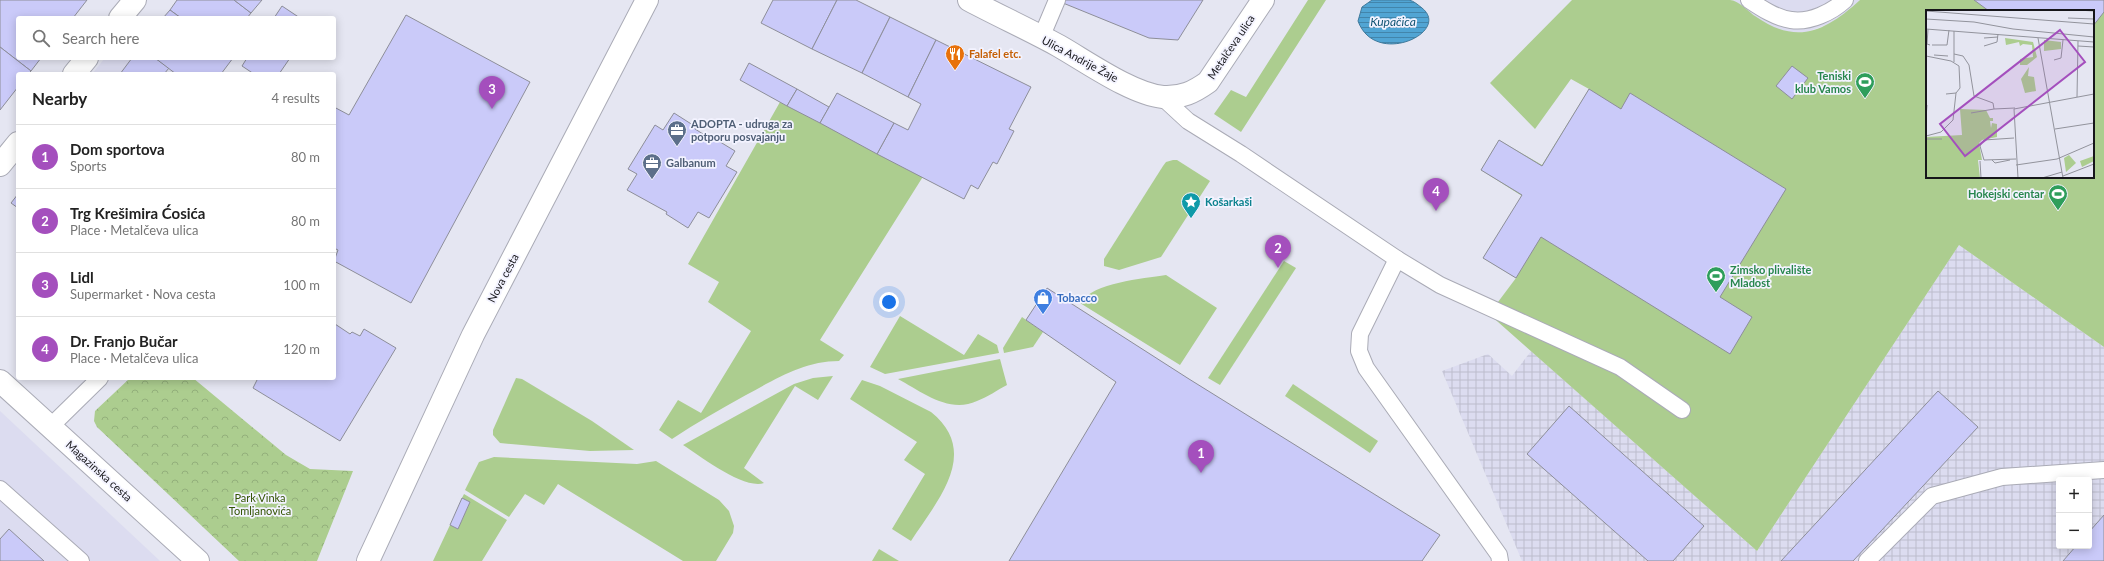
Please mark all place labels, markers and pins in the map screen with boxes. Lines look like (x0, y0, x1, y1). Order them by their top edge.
restaurant icon: Falafel etc. (944, 43, 966, 71)
place label: Falafel etc. (969, 47, 1022, 60)
place label: Teniski klub Vamos (1795, 69, 1851, 95)
sports icon: Teniski klub Vamos (1854, 71, 1876, 99)
pin: 3 (479, 76, 505, 109)
place label: ADOPTA - udruga za potporu posvajanju (690, 117, 793, 143)
office icon: ADOPTA - udruga za potporu posvajanju (666, 119, 688, 147)
office icon: Galbanum (641, 152, 663, 180)
place label: Galbanum (666, 156, 716, 169)
pin: 4 (1423, 178, 1449, 211)
sports icon: Hokejski centar (2047, 183, 2069, 211)
place label: Hokejski centar (1968, 187, 2045, 200)
place icon: Košarkaši (1180, 191, 1202, 219)
place label: Košarkaši (1205, 195, 1252, 208)
pin: 2 (1265, 235, 1291, 268)
place label: Zimsko plivalište Mladost (1730, 263, 1812, 289)
sports icon: Zimsko plivalište Mladost (1705, 265, 1727, 293)
shop icon: Tobacco (1032, 287, 1054, 315)
place label: Tobacco (1057, 291, 1097, 304)
pin: 1 (1188, 440, 1214, 473)

